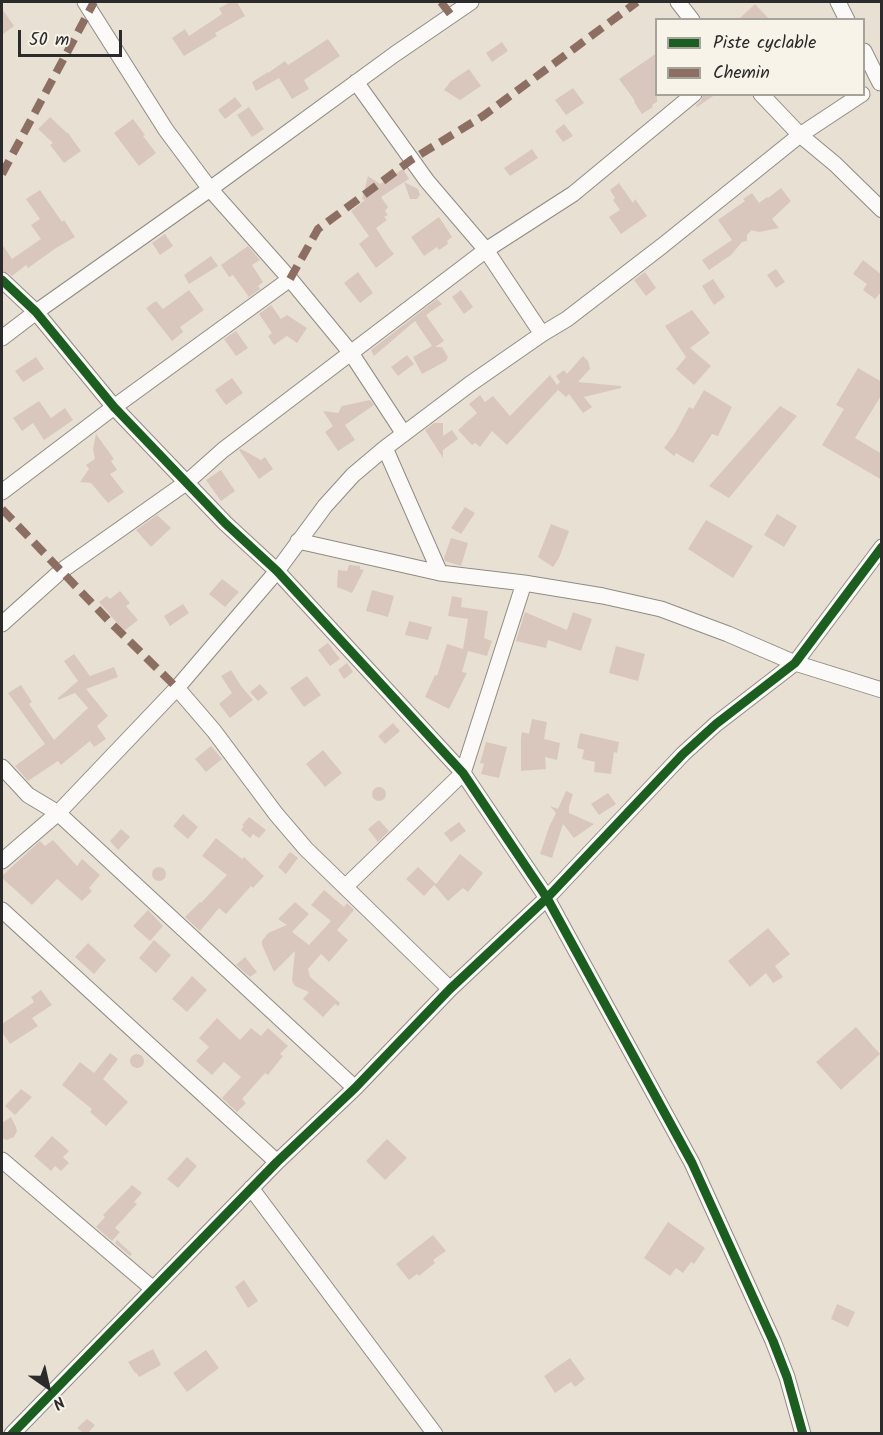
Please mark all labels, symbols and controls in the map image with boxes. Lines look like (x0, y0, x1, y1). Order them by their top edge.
scale bar (21, 18, 124, 56)
legend (655, 18, 865, 96)
text: 50 m (29, 26, 69, 55)
text: Piste cyclable (713, 29, 816, 58)
text: Chemin (713, 59, 770, 88)
north arrow (18, 1357, 78, 1417)
text: N (47, 1389, 70, 1416)

